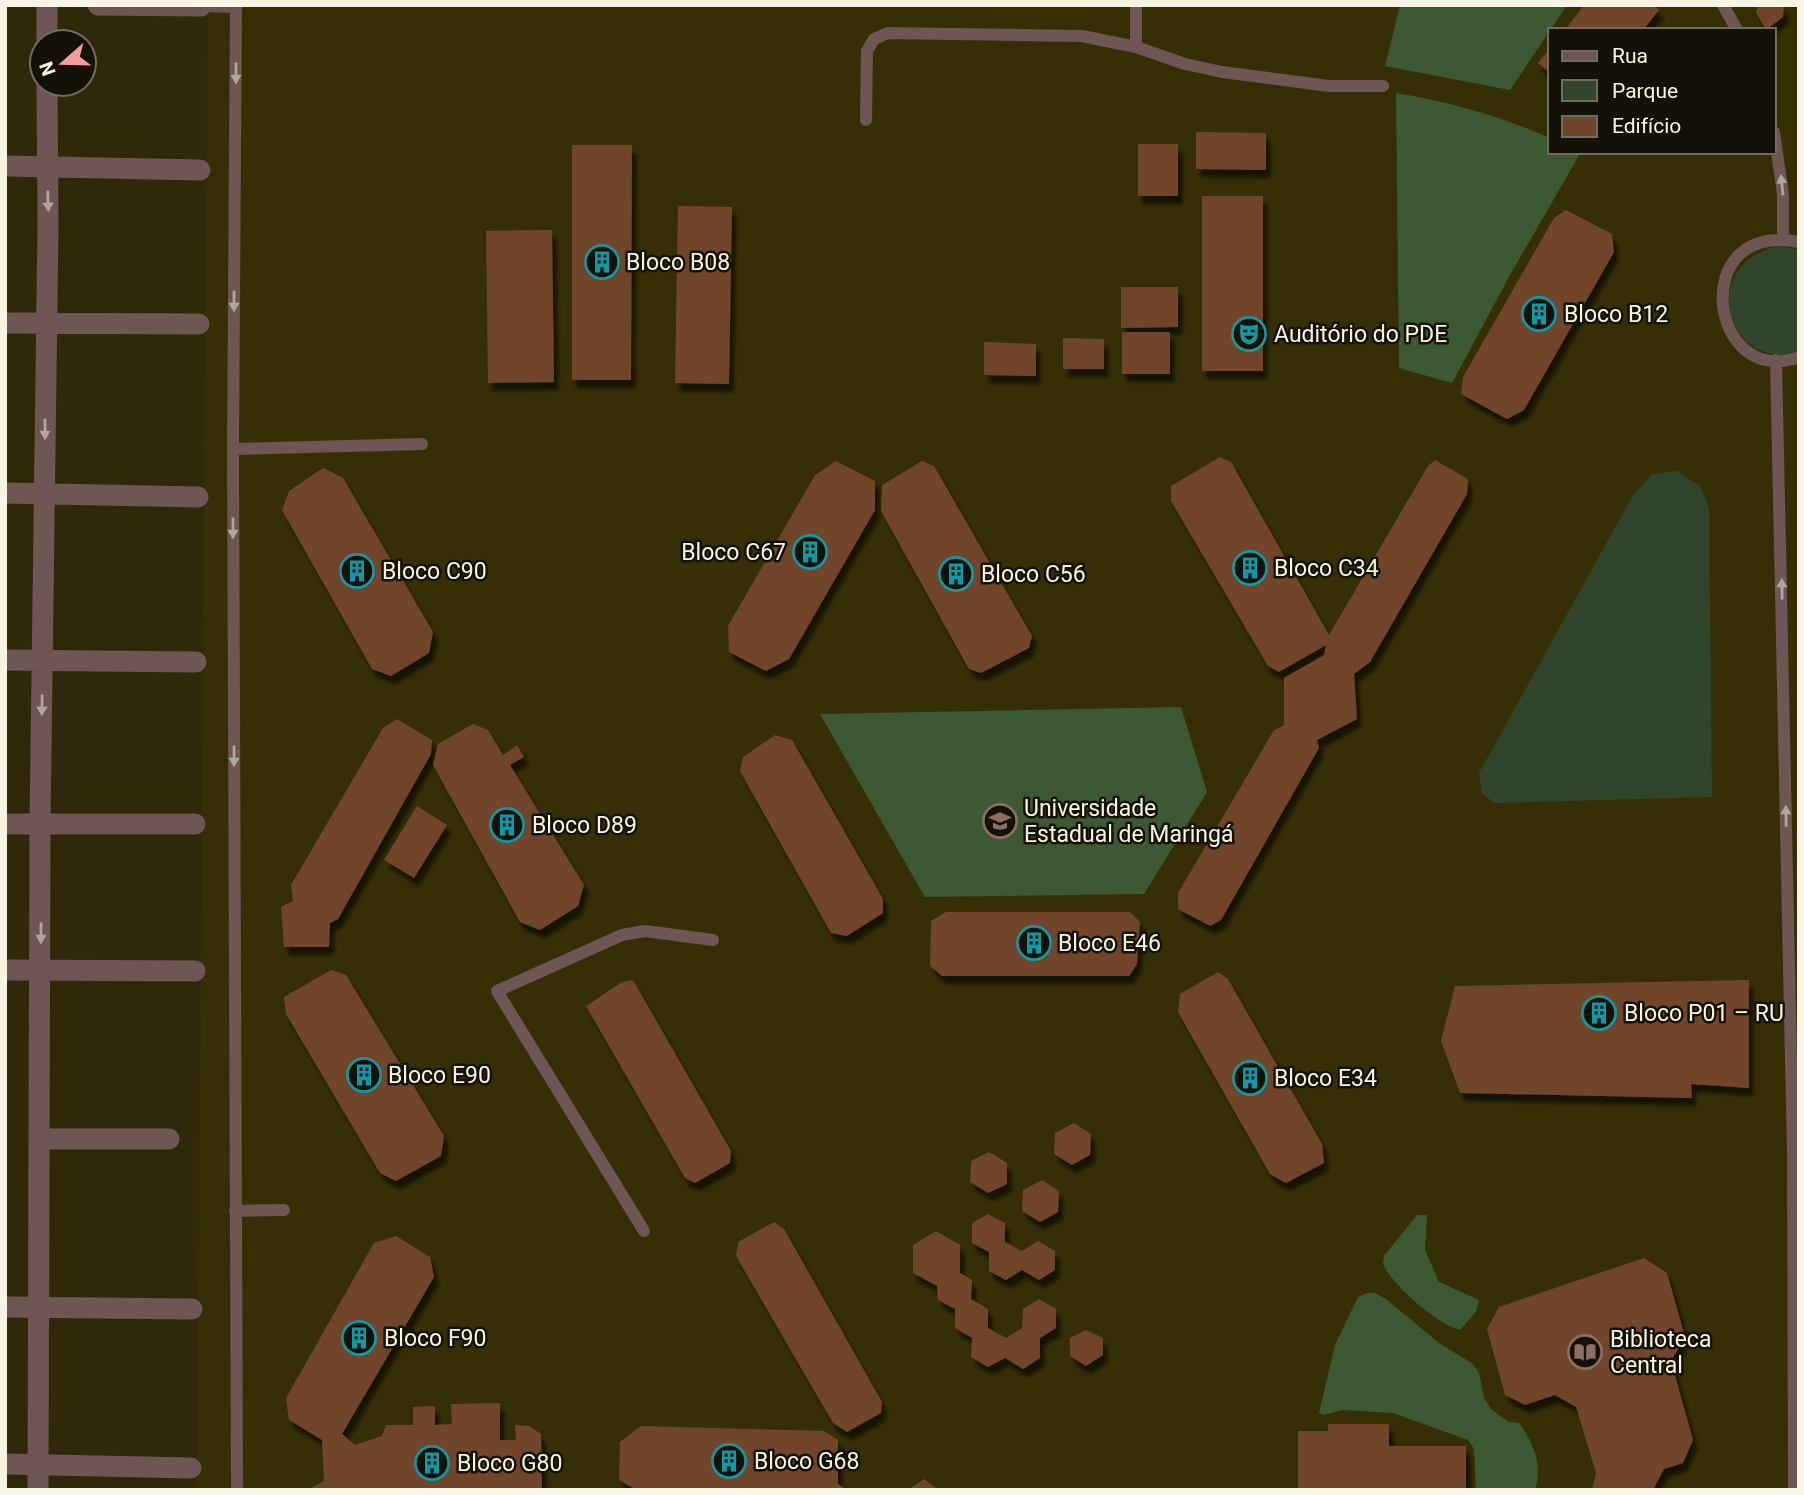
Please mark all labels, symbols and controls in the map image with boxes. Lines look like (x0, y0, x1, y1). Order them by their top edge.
north arrow (28, 28, 98, 98)
legend (1548, 28, 1776, 154)
text: Rua (1612, 44, 1648, 68)
text: N (34, 58, 61, 79)
one-way arrow (230, 63, 242, 85)
text: Parque (1612, 79, 1678, 103)
text: Edifício (1612, 114, 1681, 138)
one-way arrow (1776, 174, 1787, 196)
one-way arrow (42, 190, 53, 212)
building icon: Bloco B08 (583, 243, 621, 281)
place label: Bloco B08 (626, 249, 730, 276)
one-way arrow (228, 290, 240, 312)
building icon: Bloco B12 (1520, 295, 1558, 333)
place label: Bloco B12 (1564, 301, 1668, 328)
theatre icon: Auditório do PDE (1230, 315, 1268, 353)
place label: Auditório do PDE (1274, 321, 1447, 348)
one-way arrow (39, 418, 50, 440)
one-way arrow (227, 518, 239, 540)
building icon: Bloco C67 (791, 533, 829, 571)
place label: Bloco C67 (681, 539, 786, 566)
building icon: Bloco C34 (1231, 549, 1269, 587)
building icon: Bloco C90 (338, 552, 376, 590)
building icon: Bloco C56 (937, 555, 975, 593)
place label: Bloco C34 (1274, 555, 1379, 582)
place label: Bloco C90 (382, 558, 487, 585)
place label: Bloco C56 (981, 561, 1086, 588)
one-way arrow (1777, 578, 1788, 600)
one-way arrow (36, 694, 48, 716)
one-way arrow (228, 745, 240, 767)
place label: Universidade Estadual de Maringá (1024, 795, 1233, 848)
school or university icon: Universidade Estadual de Maringá (981, 802, 1019, 840)
one-way arrow (1780, 805, 1791, 827)
building icon: Bloco D89 (488, 806, 526, 844)
place label: Bloco D89 (532, 812, 637, 839)
one-way arrow (35, 922, 47, 944)
building icon: Bloco E46 (1015, 924, 1053, 962)
place label: Bloco E46 (1058, 930, 1161, 957)
building icon: Bloco P01 – RU (1580, 994, 1618, 1032)
place label: Bloco P01 – RU (1624, 1000, 1784, 1027)
building icon: Bloco E90 (345, 1056, 383, 1094)
building icon: Bloco E34 (1231, 1059, 1269, 1097)
place label: Bloco E90 (388, 1062, 491, 1089)
place label: Bloco E34 (1274, 1065, 1377, 1092)
building icon: Bloco F90 (340, 1319, 378, 1357)
place label: Bloco F90 (384, 1325, 486, 1352)
place label: Biblioteca Central (1610, 1326, 1711, 1379)
library icon: Biblioteca Central (1566, 1333, 1604, 1371)
building icon: Bloco G68 (710, 1442, 748, 1480)
building icon: Bloco G80 (413, 1444, 451, 1482)
place label: Bloco G68 (754, 1448, 859, 1475)
place label: Bloco G80 (457, 1450, 562, 1477)

